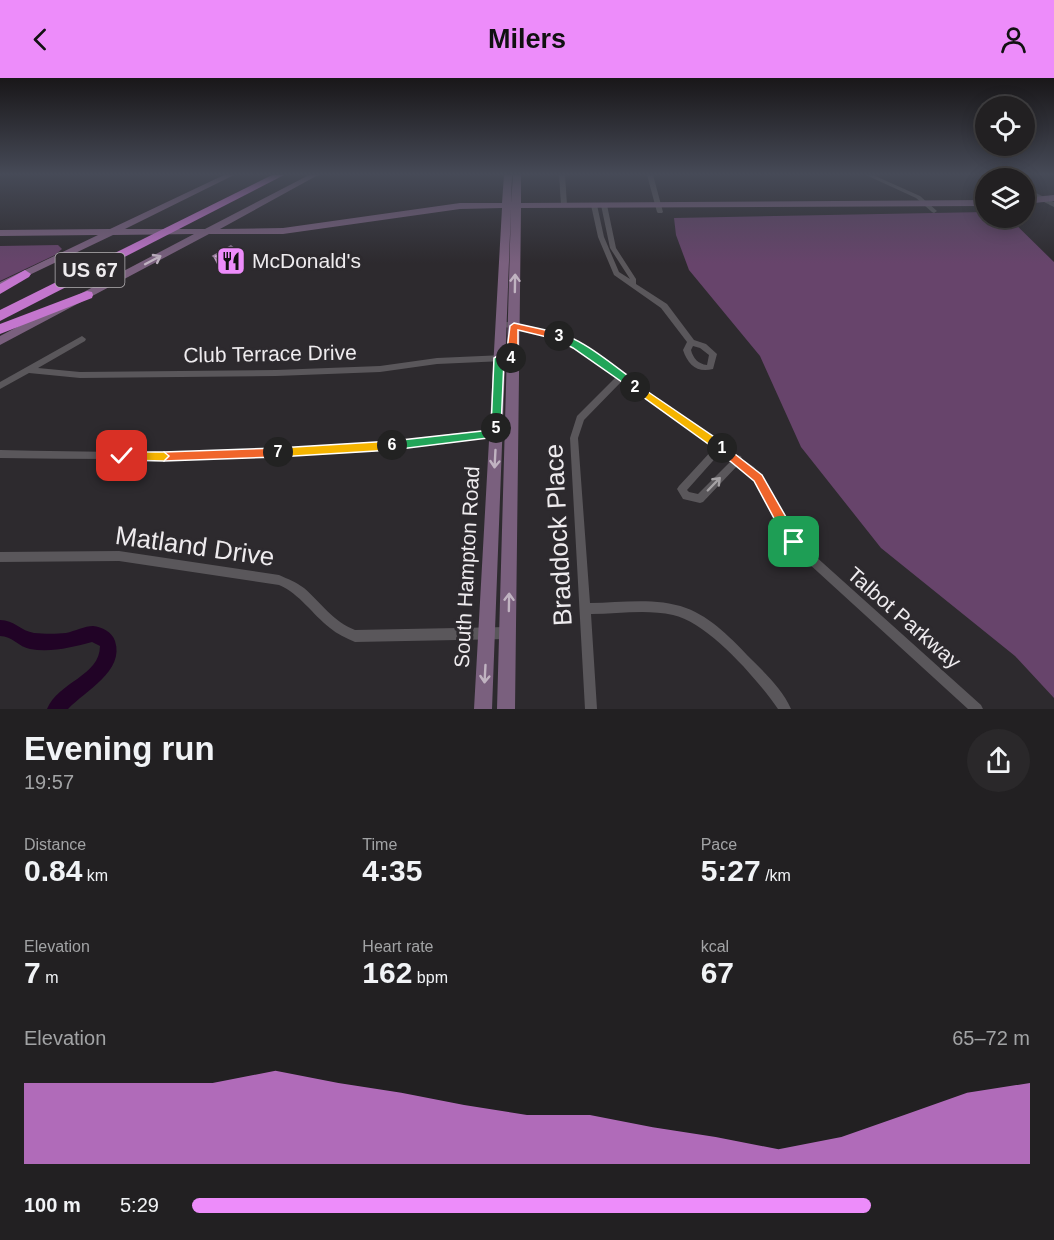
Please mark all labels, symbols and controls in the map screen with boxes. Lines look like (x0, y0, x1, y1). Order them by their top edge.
icon: back (24, 23, 57, 56)
icon: person (997, 23, 1030, 56)
text: Milers (488, 24, 566, 54)
map controls (975, 96, 1035, 228)
button: locate (975, 96, 1035, 156)
button: layers (975, 168, 1035, 228)
restaurant icon: McDonald's (215, 245, 247, 277)
place label: McDonald's (252, 249, 361, 272)
road number: US 67 (56, 253, 124, 287)
one-way arrow (144, 254, 161, 266)
one-way arrow (509, 274, 521, 294)
pin: 3 (544, 321, 574, 351)
text: 3 (555, 327, 563, 344)
street label: Club Terrace Drive (183, 340, 357, 367)
pin: 4 (496, 343, 526, 373)
text: 4 (507, 349, 515, 366)
pin: 2 (620, 372, 650, 402)
text: 2 (631, 378, 639, 395)
pin: 5 (481, 413, 511, 443)
text: 5 (492, 419, 500, 436)
pin (96, 430, 147, 481)
pin: 6 (377, 430, 407, 460)
pin: 1 (707, 433, 737, 463)
text: 6 (388, 436, 396, 453)
pin: 7 (263, 437, 293, 467)
icon: check (105, 439, 138, 472)
text: 1 (718, 439, 726, 456)
text: 7 (274, 443, 282, 460)
street label: Braddock Place (538, 443, 578, 627)
one-way arrow (489, 448, 500, 468)
street label: South Hampton Road (450, 466, 483, 668)
one-way arrow (707, 476, 722, 491)
pin (768, 516, 819, 567)
street label: Matland Drive (113, 520, 277, 572)
icon: arrive (777, 525, 810, 558)
street label: Talbot Parkway (843, 562, 966, 673)
one-way arrow (503, 593, 515, 613)
one-way arrow (479, 664, 490, 684)
button: share (967, 729, 1030, 792)
text: Evening run (24, 730, 215, 767)
text: 19:57 (24, 771, 74, 793)
text: Distance (24, 836, 86, 853)
text: Time (362, 836, 397, 853)
text: Pace (701, 836, 737, 853)
text: 0.84 (24, 854, 82, 887)
text: 4:35 (362, 854, 422, 887)
text: 5:27 (701, 854, 761, 887)
text: km (82, 867, 108, 884)
text: /km (761, 867, 791, 884)
text: Elevation (24, 938, 90, 955)
text: Heart rate (362, 938, 433, 955)
text: kcal (701, 938, 729, 955)
text: 7 (24, 956, 41, 989)
text: 162 (362, 956, 412, 989)
text: 67 (701, 956, 734, 989)
text: m (41, 969, 58, 986)
text: bpm (412, 969, 448, 986)
text: Elevation (24, 1027, 106, 1049)
text: 65–72 m (952, 1027, 1030, 1049)
text: 100 m (24, 1194, 81, 1216)
text: 5:29 (120, 1194, 159, 1216)

